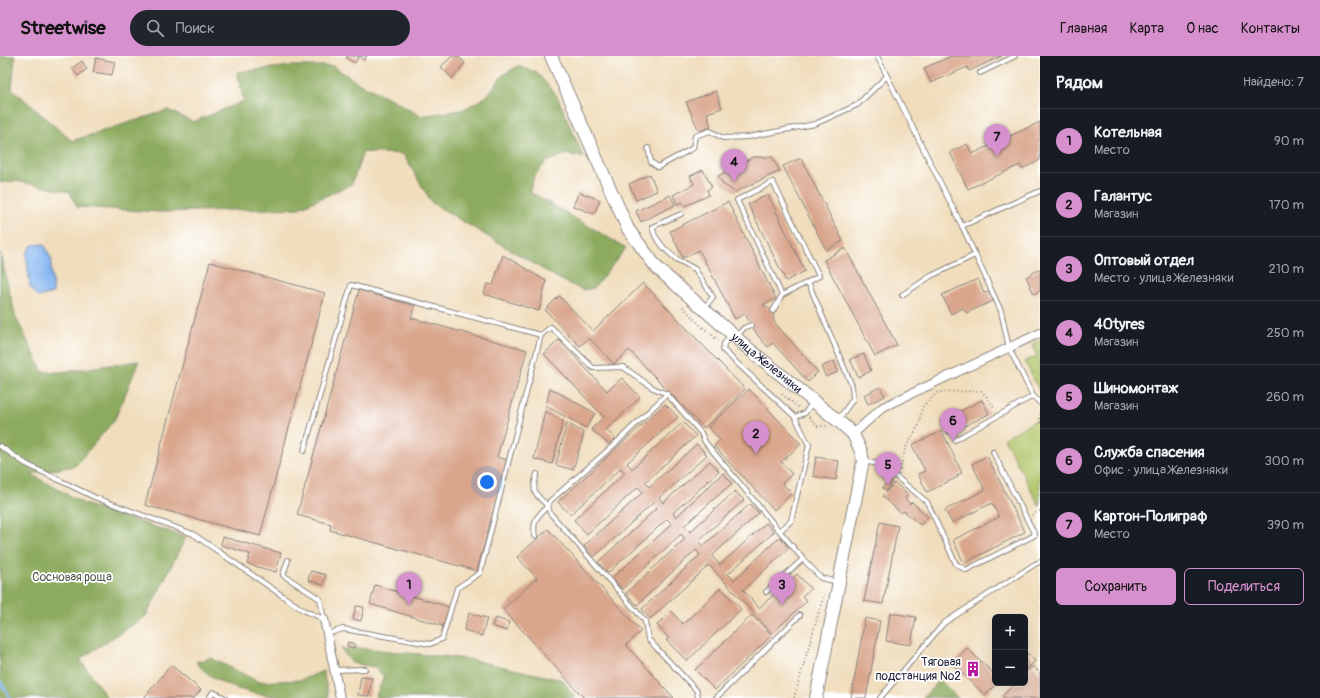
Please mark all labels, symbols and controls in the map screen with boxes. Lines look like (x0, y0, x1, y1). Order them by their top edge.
search box (130, 10, 410, 46)
text: Streetwise (20, 16, 106, 40)
icon: search (144, 17, 166, 39)
text: Поиск (176, 19, 215, 38)
text: Главная (1060, 20, 1107, 37)
text: Карта (1129, 20, 1164, 37)
text: О нас (1186, 20, 1219, 37)
text: Контакты (1241, 20, 1300, 37)
text: Рядом (1056, 72, 1103, 93)
text: Найдено: 7 (1243, 74, 1304, 90)
text: Котельная (1094, 123, 1162, 142)
pin: 7 (984, 124, 1010, 157)
text: 1 (1066, 133, 1072, 149)
text: 90 m (1274, 133, 1304, 149)
text: Место (1094, 142, 1130, 158)
pin: 4 (721, 149, 747, 182)
text: Галантус (1094, 187, 1152, 206)
text: 2 (1065, 197, 1073, 213)
text: 170 m (1269, 197, 1304, 213)
text: Магазин (1094, 206, 1138, 222)
text: Оптовый отдел (1094, 251, 1194, 270)
text: 3 (1065, 261, 1073, 277)
text: 210 m (1268, 261, 1304, 277)
text: Место · улица Железняки (1094, 270, 1233, 286)
text: 40tyres (1094, 315, 1145, 334)
text: 4 (1065, 325, 1073, 341)
text: 250 m (1266, 325, 1304, 341)
street label: улица Железняки (727, 329, 805, 397)
text: Магазин (1094, 334, 1138, 350)
text: Шиномонтаж (1094, 379, 1178, 398)
text: 5 (1065, 389, 1073, 405)
text: 260 m (1266, 389, 1304, 405)
text: Магазин (1094, 398, 1138, 414)
pin: 6 (940, 408, 966, 441)
pin: 2 (743, 421, 769, 454)
text: Служба спасения (1094, 443, 1204, 462)
pin: 5 (875, 452, 901, 485)
text: 6 (1065, 453, 1073, 469)
text: 300 m (1265, 453, 1304, 469)
text: Офис · улица Железняки (1094, 462, 1228, 478)
your location (477, 472, 497, 492)
text: Картон-Полиграф (1094, 507, 1208, 526)
text: 7 (1066, 517, 1072, 533)
text: 390 m (1267, 517, 1304, 533)
text: Место (1094, 526, 1130, 542)
button: Сохранить (1056, 568, 1176, 605)
button: Поделиться (1184, 568, 1304, 605)
park label: Сосновая роща (32, 570, 112, 585)
pin: 1 (396, 572, 422, 605)
pin: 3 (769, 572, 795, 605)
map controls (992, 614, 1028, 686)
button: + (992, 614, 1028, 650)
button: − (992, 650, 1028, 686)
place label: Тяговая подстанция №2 (875, 655, 961, 684)
building icon: Тяговая подстанция №2 (964, 660, 982, 678)

